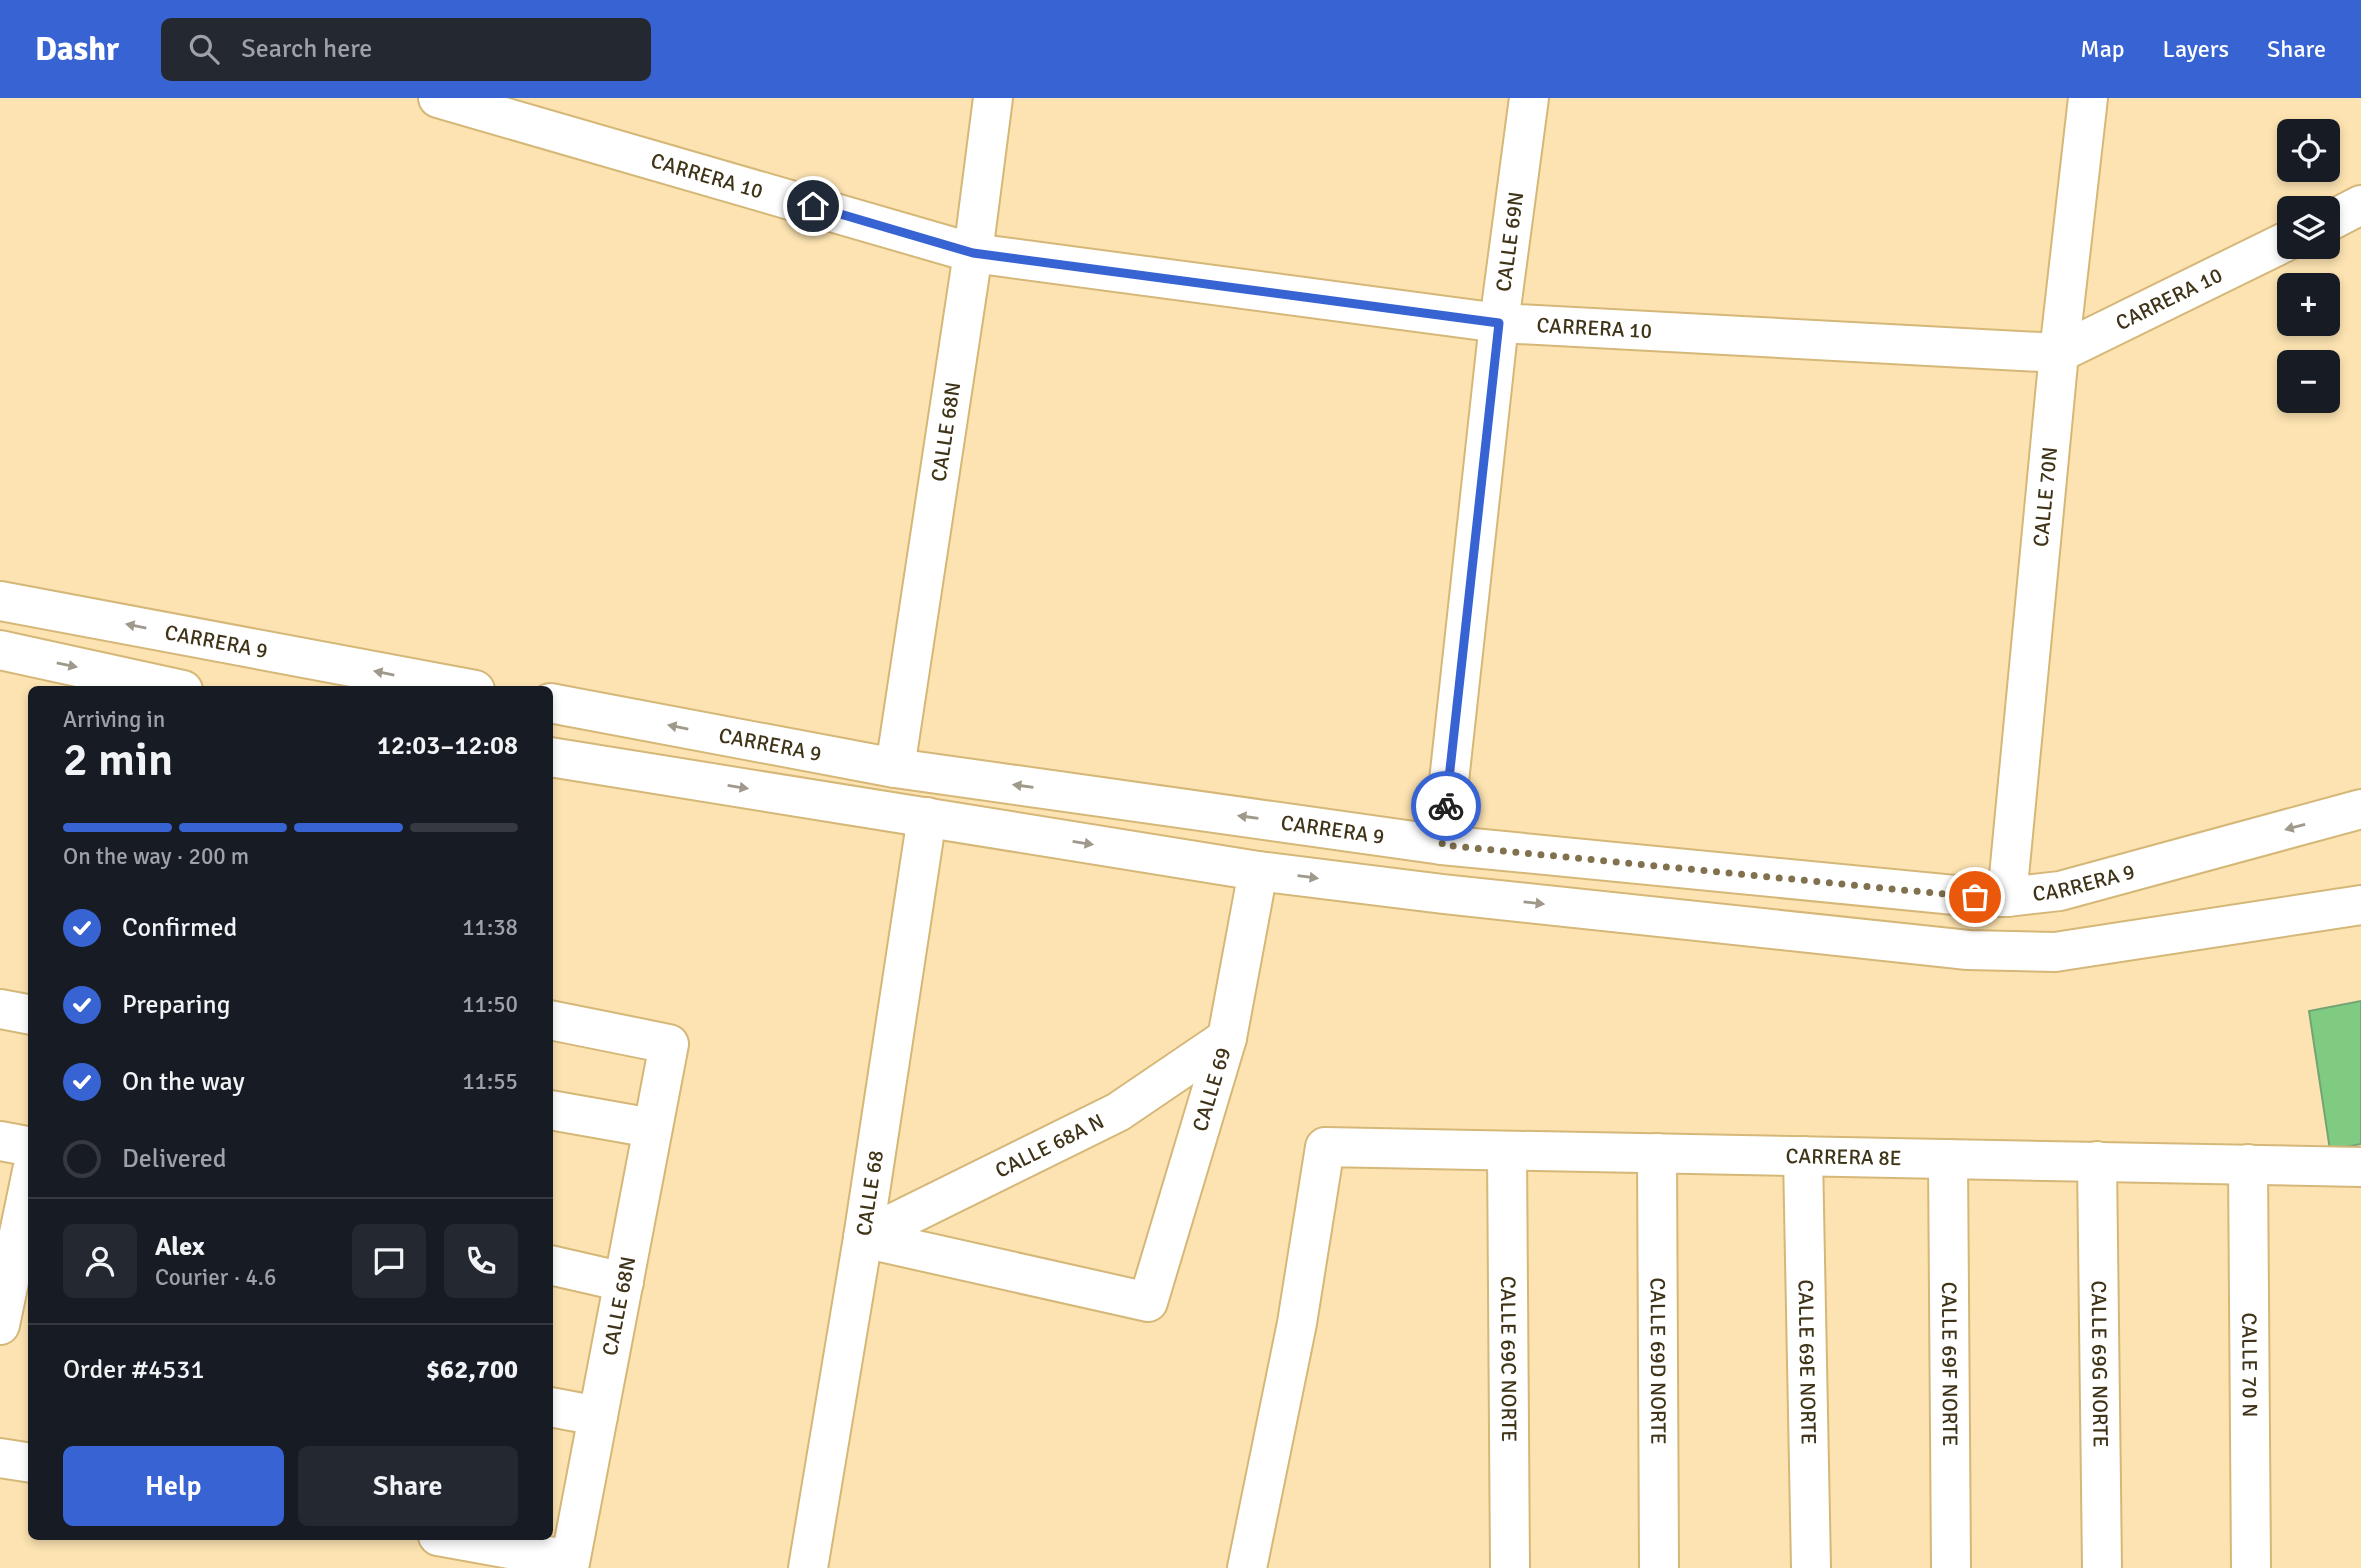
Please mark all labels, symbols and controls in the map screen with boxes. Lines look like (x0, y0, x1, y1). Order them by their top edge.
search box (161, 18, 651, 81)
text: Dashr (35, 29, 119, 70)
icon: search (185, 30, 223, 68)
text: Search here (241, 33, 372, 65)
text: Map (2080, 34, 2125, 64)
text: Layers (2163, 34, 2229, 64)
text: Share (2267, 34, 2326, 64)
map controls (2277, 119, 2340, 413)
button: locate (2277, 119, 2340, 182)
street label: CARRERA 10 (648, 147, 766, 204)
pin (783, 176, 843, 236)
icon: home (794, 187, 832, 225)
street label: CALLE 69N (1490, 190, 1529, 293)
button: layers (2277, 196, 2340, 259)
street label: CARRERA 10 (2111, 262, 2227, 336)
button: + (2277, 273, 2340, 336)
street label: CARRERA 10 (1536, 312, 1653, 344)
button: − (2277, 350, 2340, 413)
street label: CALLE 68N (926, 380, 966, 483)
street label: CALLE 70N (2028, 446, 2063, 548)
street label: CARRERA 9 (163, 619, 270, 664)
one-way arrow (125, 621, 147, 632)
one-way arrow (56, 659, 78, 670)
one-way arrow (373, 667, 395, 678)
text: Arriving in (63, 705, 165, 734)
one-way arrow (667, 721, 689, 732)
street label: CARRERA 9 (717, 722, 824, 767)
text: 12:03–12:08 (377, 730, 518, 762)
text: 2 min (63, 732, 173, 788)
courier (1411, 771, 1481, 841)
one-way arrow (1012, 780, 1034, 791)
one-way arrow (727, 782, 749, 793)
icon: bike (1427, 787, 1465, 825)
street label: CARRERA 9 (1279, 809, 1386, 850)
one-way arrow (1237, 812, 1259, 823)
one-way arrow (2284, 822, 2306, 833)
one-way arrow (1072, 838, 1094, 849)
text: On the way · 200 m (63, 842, 249, 871)
street label: CARRERA 9 (2031, 858, 2137, 907)
pin (1945, 867, 2005, 927)
one-way arrow (1297, 872, 1319, 883)
icon: bag (1956, 878, 1994, 916)
one-way arrow (1523, 898, 1545, 909)
icon: check (63, 909, 101, 947)
text: Confirmed (122, 912, 237, 944)
text: 11:38 (462, 913, 518, 942)
icon: check (63, 986, 101, 1024)
text: Preparing (122, 989, 230, 1021)
text: 11:50 (462, 990, 518, 1019)
street label: CALLE 69 (1187, 1044, 1236, 1134)
icon: check (63, 1063, 101, 1101)
text: On the way (122, 1066, 245, 1098)
text: 11:55 (462, 1067, 518, 1096)
street label: CALLE 68A N (991, 1108, 1108, 1184)
text: Delivered (122, 1143, 227, 1175)
street label: CARRERA 8E (1785, 1143, 1902, 1171)
street label: CALLE 68 (850, 1148, 889, 1238)
button: person (63, 1224, 137, 1298)
button: chat (352, 1224, 426, 1298)
button: phone (444, 1224, 518, 1298)
text: Alex (155, 1231, 205, 1263)
street label: CALLE 68N (597, 1254, 641, 1358)
text: Courier · 4.6 (155, 1263, 276, 1292)
street label: CALLE 69C NORTE (1495, 1276, 1522, 1442)
street label: CALLE 69D NORTE (1645, 1277, 1671, 1445)
street label: CALLE 69E NORTE (1792, 1279, 1822, 1445)
street label: CALLE 69G NORTE (2085, 1280, 2114, 1448)
street label: CALLE 69F NORTE (1936, 1282, 1963, 1446)
street label: CALLE 70 N (2236, 1312, 2263, 1418)
text: Order #4531 (63, 1354, 204, 1386)
text: $62,700 (426, 1354, 518, 1386)
button: Help (63, 1446, 284, 1526)
button: Share (298, 1446, 518, 1526)

